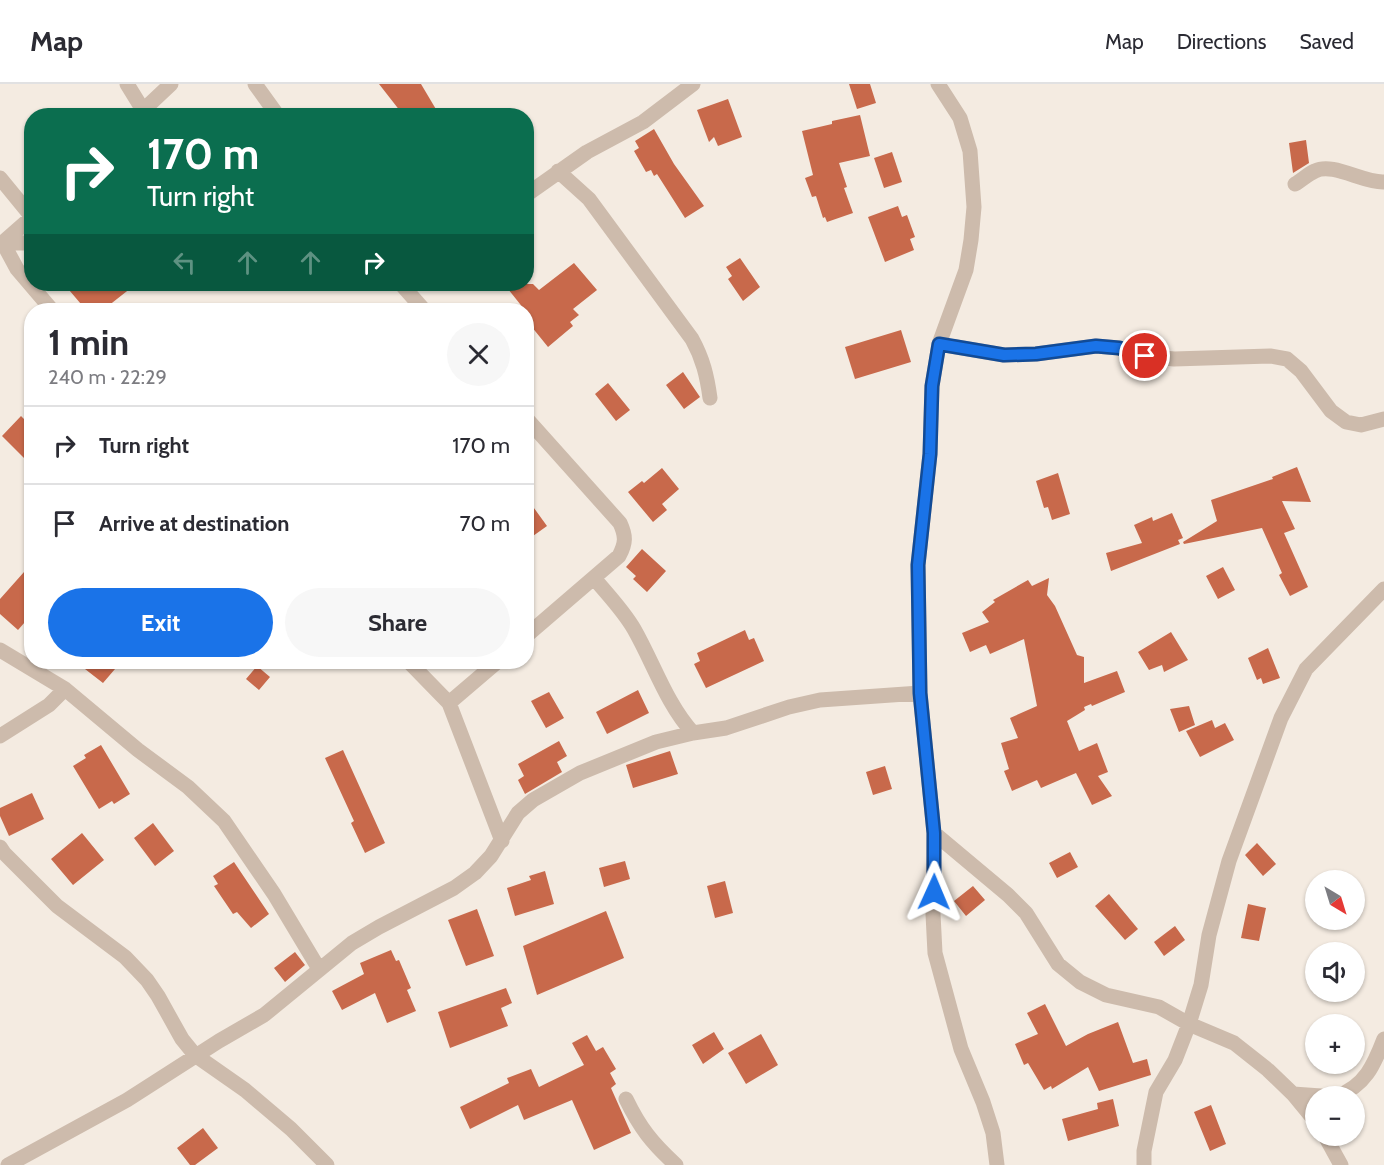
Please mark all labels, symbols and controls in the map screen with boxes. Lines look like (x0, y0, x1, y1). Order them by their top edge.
text: Map (30, 24, 83, 58)
text: Map (1105, 29, 1144, 54)
text: Directions (1177, 29, 1266, 54)
text: Saved (1299, 29, 1354, 54)
text: 170 m (147, 128, 259, 180)
icon: right (48, 132, 126, 210)
text: Turn right (147, 180, 254, 213)
icon: left (168, 246, 201, 279)
icon: ahead (231, 246, 264, 279)
icon: ahead (294, 246, 327, 279)
icon: right (357, 246, 390, 279)
text: 1 min (48, 320, 129, 364)
button: close (447, 323, 510, 386)
pin (1119, 330, 1170, 381)
icon: arrive (1128, 339, 1161, 372)
text: 240 m · 22:29 (48, 365, 167, 389)
icon: right (48, 429, 81, 462)
text: Turn right (99, 432, 189, 459)
text: 170 m (452, 432, 510, 459)
icon: arrive (48, 507, 81, 540)
text: Arrive at destination (99, 510, 289, 537)
text: 70 m (460, 510, 510, 537)
button: Exit (48, 588, 273, 657)
button: Share (285, 588, 510, 657)
position arrow (902, 860, 966, 924)
north arrow (1305, 870, 1365, 930)
map controls (1305, 870, 1365, 1146)
button: sound (1305, 942, 1365, 1002)
button: + (1305, 1014, 1365, 1074)
button: − (1305, 1086, 1365, 1146)

